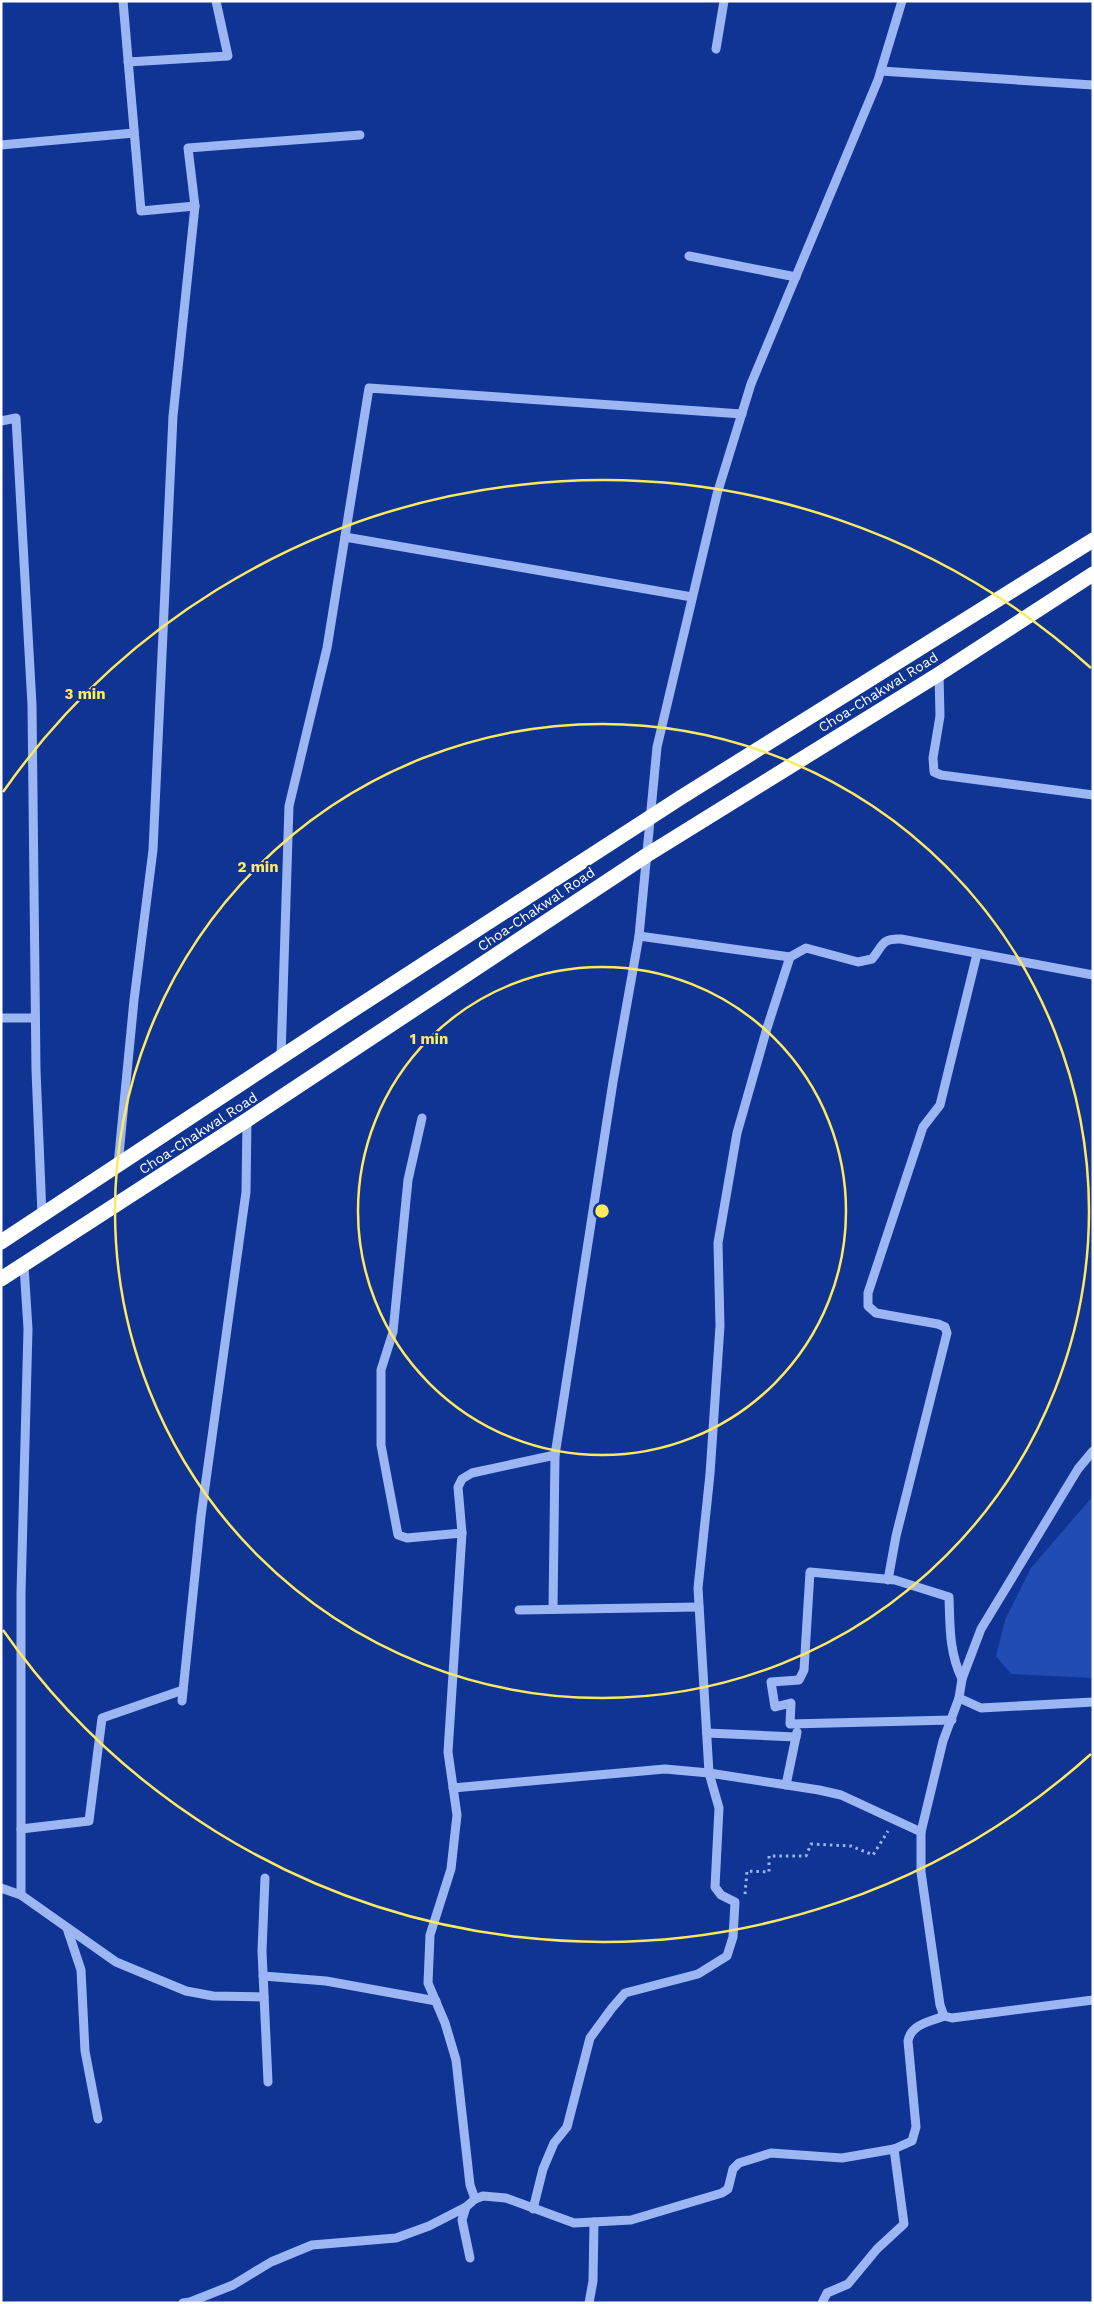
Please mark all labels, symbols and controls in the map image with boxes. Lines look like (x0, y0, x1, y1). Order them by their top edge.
street label: Choa-Chakwal Road (815, 649, 941, 735)
text: 3 min (65, 685, 105, 703)
text: 2 min (237, 858, 279, 876)
street label: Choa-Chakwal Road (474, 864, 598, 954)
text: 1 min (410, 1030, 448, 1048)
street label: Choa-Chakwal Road (136, 1089, 260, 1177)
centre of rings (593, 1202, 611, 1220)

